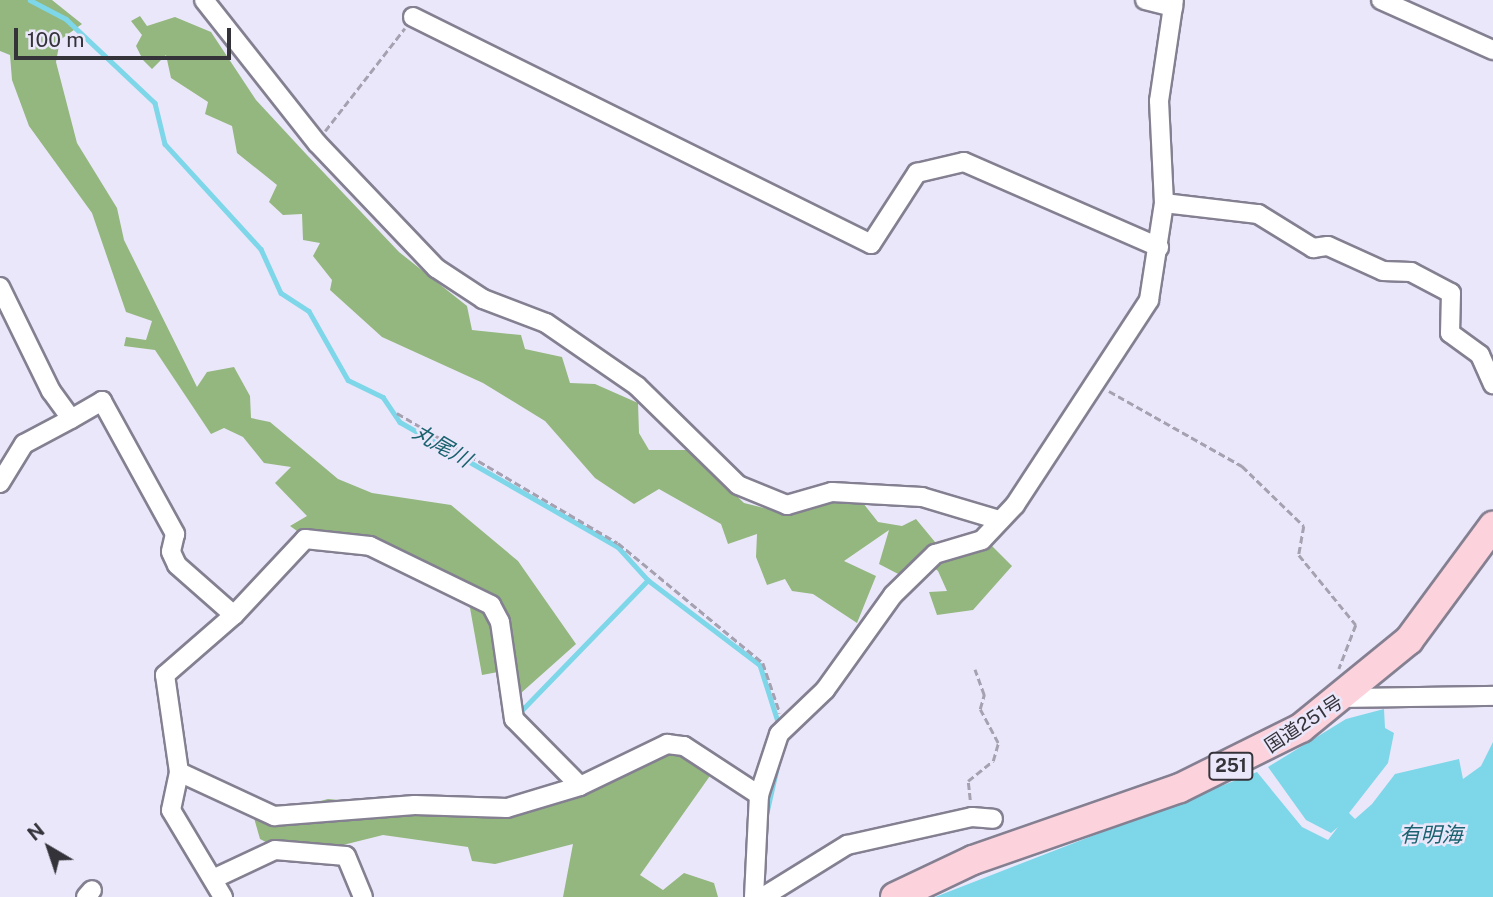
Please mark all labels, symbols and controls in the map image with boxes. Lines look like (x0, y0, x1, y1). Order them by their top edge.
scale bar (18, 14, 234, 58)
text: 100 m (27, 27, 84, 52)
water label: 丸尾川 (408, 419, 476, 473)
street label: 国道251号 (1261, 690, 1347, 758)
road number: 251 (1208, 752, 1254, 780)
north arrow (14, 813, 84, 883)
text: N (23, 818, 48, 845)
water label: 有明海 (1400, 822, 1462, 848)

